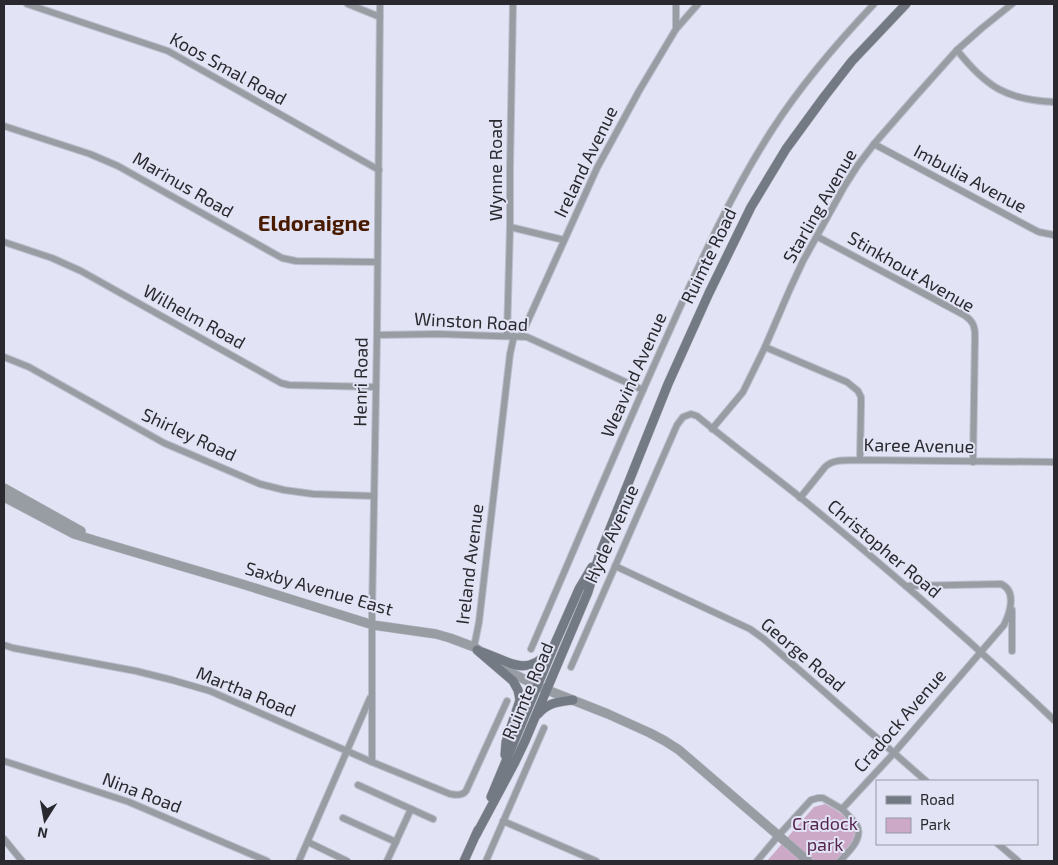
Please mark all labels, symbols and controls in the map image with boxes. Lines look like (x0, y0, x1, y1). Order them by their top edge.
street label: Koos Smal Road (166, 27, 291, 109)
street label: Ireland Avenue (549, 102, 622, 221)
street label: Wynne Road (484, 119, 506, 221)
street label: Imbulia Avenue (910, 139, 1031, 217)
street label: Starling Avenue (778, 144, 861, 267)
street label: Marinus Road (129, 146, 238, 222)
street label: Ruimte Road (676, 204, 741, 307)
district label: Eldoraigne (258, 209, 370, 235)
street label: Stinkhout Avenue (844, 226, 979, 316)
street label: Wilhelm Road (139, 279, 249, 353)
street label: Winston Road (413, 307, 529, 335)
street label: Weavind Avenue (596, 308, 671, 441)
street label: Henri Road (348, 337, 372, 427)
street label: Shirley Road (139, 403, 240, 466)
street label: Karee Avenue (863, 433, 975, 457)
street label: Hyde Avenue (580, 481, 643, 586)
street label: Christopher Road (823, 494, 946, 602)
street label: Ireland Avenue (451, 502, 487, 625)
street label: Saxby Avenue East (243, 556, 396, 620)
street label: George Road (757, 613, 850, 696)
street label: Ruimte Road (497, 639, 557, 743)
street label: Martha Road (193, 661, 299, 721)
street label: Cradock Avenue (848, 664, 950, 776)
street label: Nina Road (100, 767, 185, 817)
legend (876, 780, 1038, 845)
text: Road (920, 790, 955, 808)
north arrow (20, 795, 70, 845)
park label: Cradock park (792, 812, 858, 855)
text: Park (920, 815, 951, 833)
text: N (36, 824, 49, 843)

